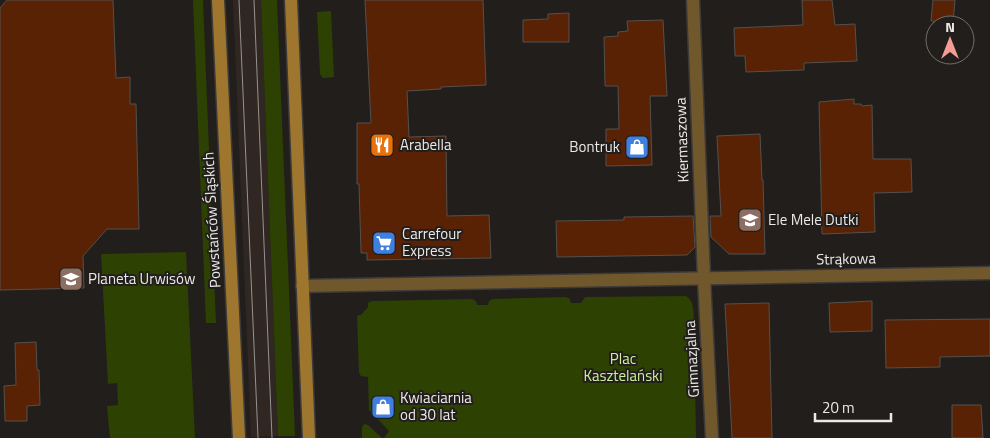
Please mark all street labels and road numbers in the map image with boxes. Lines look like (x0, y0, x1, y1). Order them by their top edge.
street label: Kiermaszowa (669, 97, 694, 183)
street label: Powstańców Śląskich (196, 152, 227, 289)
street label: Strąkowa (816, 246, 876, 271)
street label: Gimnazjalna (678, 319, 705, 398)

